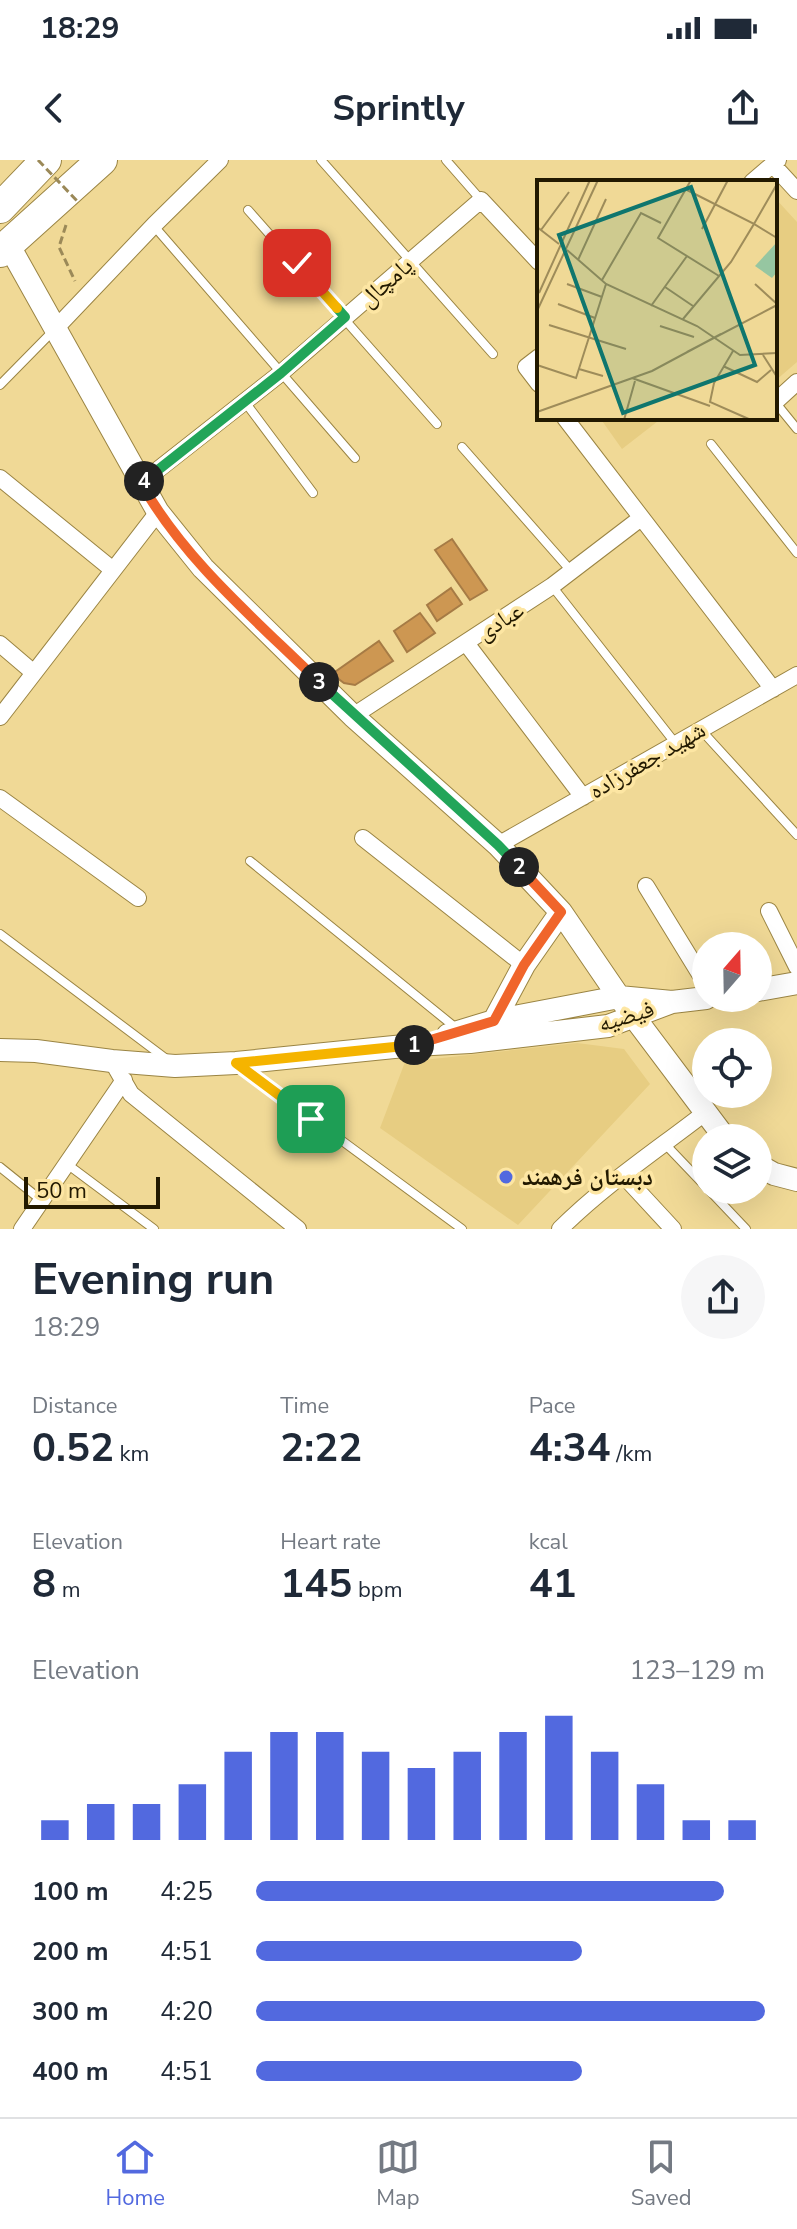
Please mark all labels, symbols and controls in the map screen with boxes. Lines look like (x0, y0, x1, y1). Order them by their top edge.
text: 18:29 (40, 8, 119, 49)
text: Sprintly (332, 84, 465, 133)
icon: back (32, 86, 76, 130)
icon: share (721, 86, 765, 130)
inset map (537, 180, 777, 420)
pin (263, 229, 331, 297)
icon: check (275, 241, 319, 285)
street label: پامچال (352, 250, 420, 314)
pin: 4 (124, 461, 164, 501)
text: 4 (137, 466, 151, 496)
street label: عبادی (470, 594, 530, 648)
pin: 3 (299, 662, 339, 702)
text: 3 (312, 667, 326, 697)
street label: شهید جعفرزاده (583, 714, 711, 806)
pin: 2 (499, 847, 539, 887)
text: 2 (512, 852, 526, 882)
north arrow (692, 932, 772, 1012)
map controls (692, 932, 772, 1204)
street label: فیضیه (594, 992, 658, 1040)
pin: 1 (394, 1025, 434, 1065)
button: locate (692, 1028, 772, 1108)
text: 1 (407, 1030, 421, 1060)
pin (277, 1085, 345, 1153)
icon: arrive (289, 1097, 333, 1141)
button: layers (692, 1124, 772, 1204)
place label: دبستان فرهمند (522, 1161, 653, 1193)
marker: دبستان فرهمند (497, 1168, 515, 1186)
scale bar (24, 1173, 160, 1209)
text: 50 m (36, 1176, 87, 1206)
text: Evening run (32, 1250, 274, 1310)
button: share (681, 1255, 765, 1339)
text: 18:29 (32, 1310, 100, 1345)
text: Distance (32, 1391, 117, 1421)
text: Time (280, 1391, 329, 1421)
text: Pace (529, 1391, 575, 1421)
text: 0.52 (32, 1421, 114, 1475)
text: 2:22 (280, 1421, 362, 1475)
text: 4:34 (529, 1421, 611, 1475)
text: km (114, 1439, 149, 1469)
text: /km (611, 1439, 652, 1469)
text: Elevation (32, 1527, 123, 1557)
text: Heart rate (280, 1527, 381, 1557)
text: kcal (529, 1527, 568, 1557)
text: 8 (32, 1557, 56, 1611)
text: 145 (280, 1557, 352, 1611)
text: 41 (529, 1557, 577, 1611)
text: m (56, 1575, 81, 1605)
text: bpm (352, 1575, 402, 1605)
text: Elevation (32, 1653, 140, 1688)
text: 123–129 m (629, 1653, 765, 1688)
text: 100 m (32, 1874, 109, 1909)
text: 4:25 (160, 1874, 213, 1909)
text: 200 m (32, 1934, 109, 1969)
text: 4:51 (160, 1934, 213, 1969)
text: 300 m (32, 1994, 109, 2029)
text: 4:20 (160, 1994, 213, 2029)
text: 400 m (32, 2054, 109, 2089)
text: 4:51 (160, 2054, 213, 2089)
tab: Home (105, 2135, 165, 2213)
tab: Map (376, 2135, 420, 2213)
tab: Saved (631, 2135, 692, 2213)

